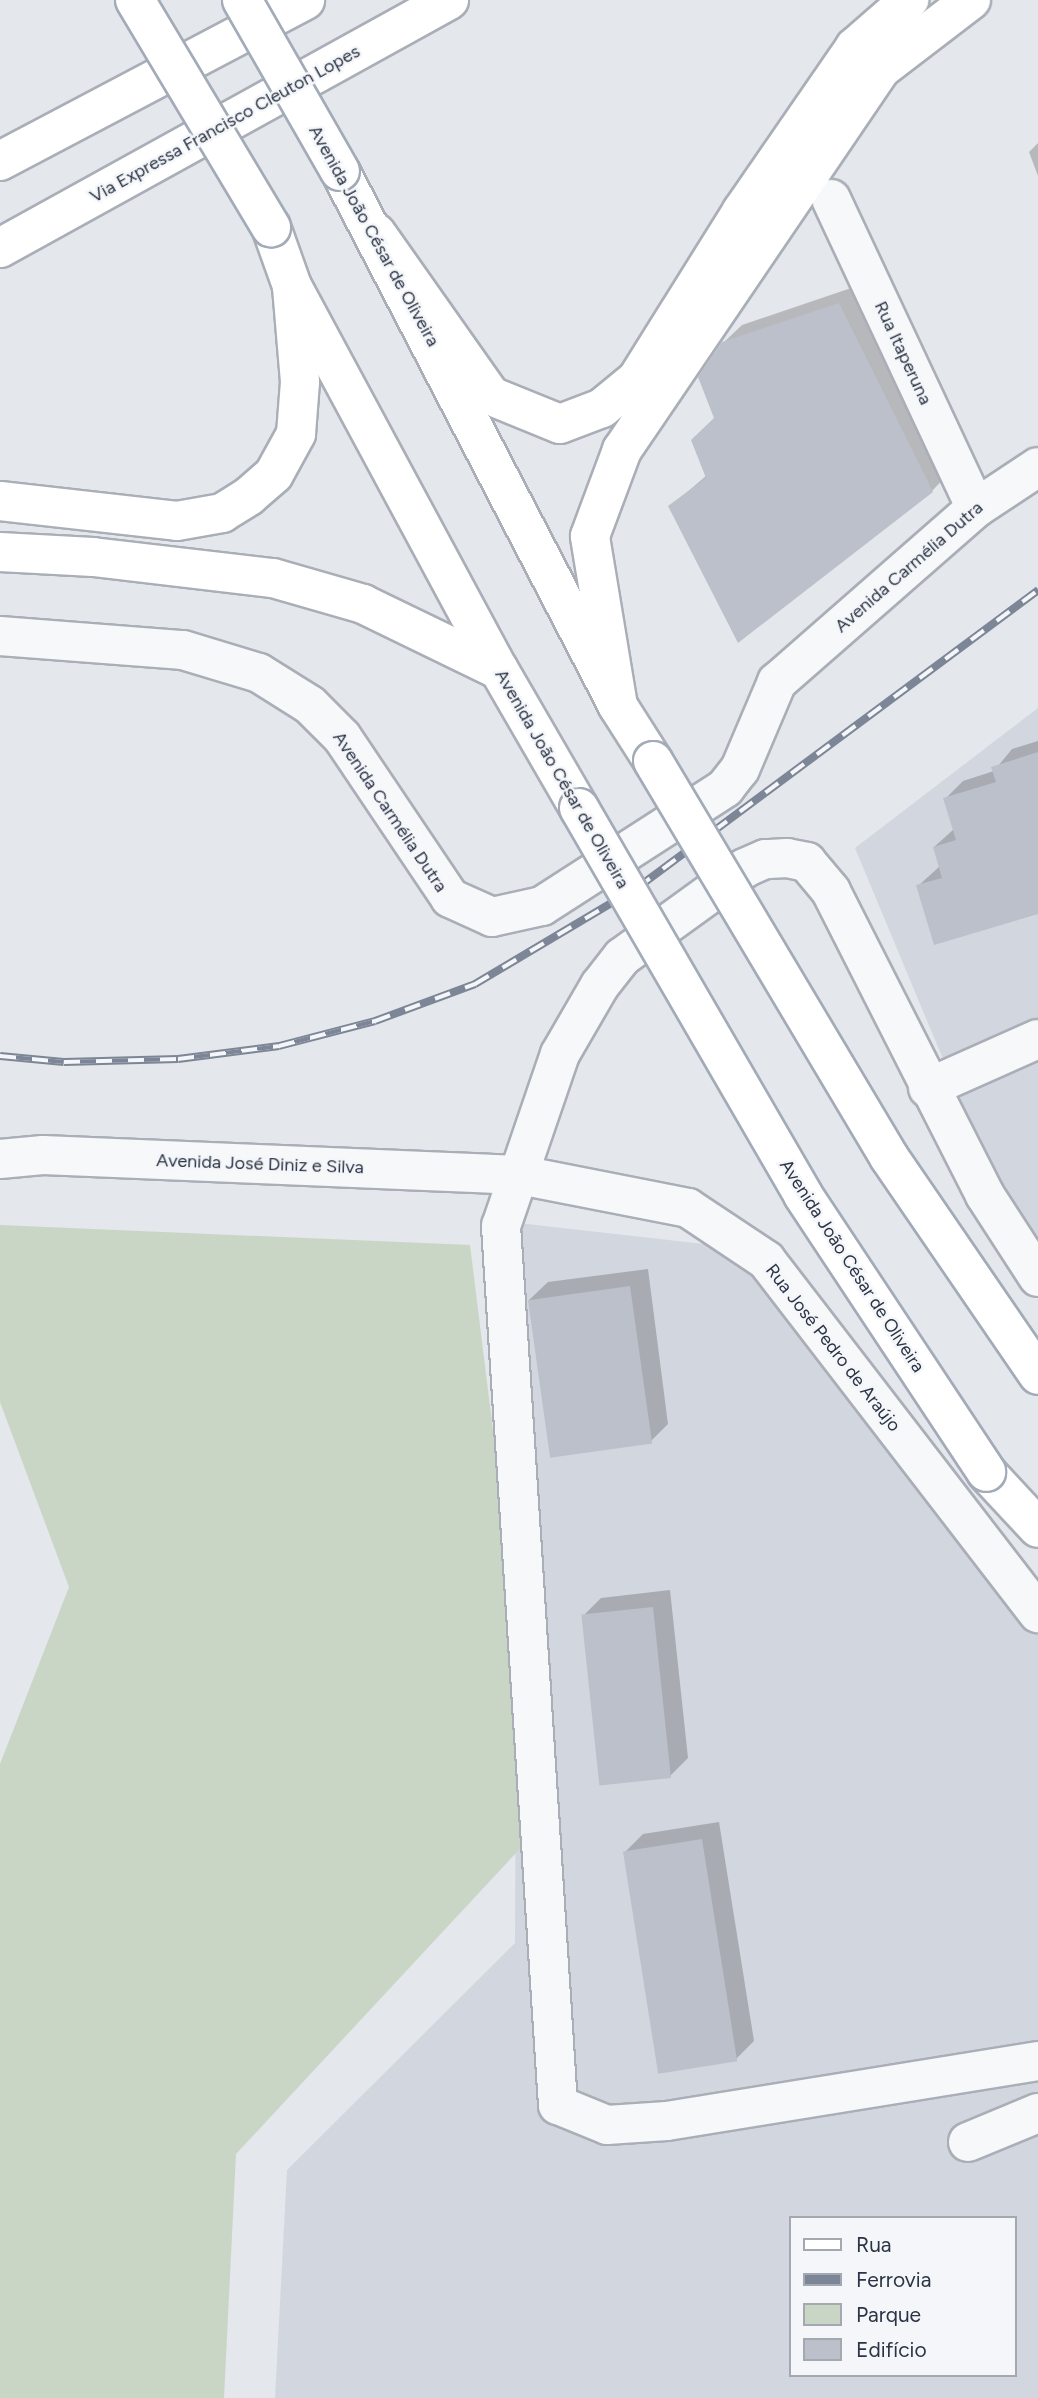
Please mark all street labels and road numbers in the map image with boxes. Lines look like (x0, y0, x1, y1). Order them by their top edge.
street label: Via Expressa Francisco Cleuton Lopes (86, 41, 364, 207)
street label: Avenida João César de Oliveira (304, 122, 444, 350)
street label: Rua Itaperuna (870, 298, 936, 408)
street label: Avenida Carmélia Dutra (831, 497, 987, 637)
street label: Avenida João César de Oliveira (490, 666, 634, 892)
street label: Avenida Carmélia Dutra (328, 728, 452, 896)
street label: Avenida José Diniz e Silva (156, 1150, 364, 1178)
street label: Avenida João César de Oliveira (775, 1156, 929, 1376)
street label: Rua José Pedro de Araújo (761, 1260, 905, 1436)

